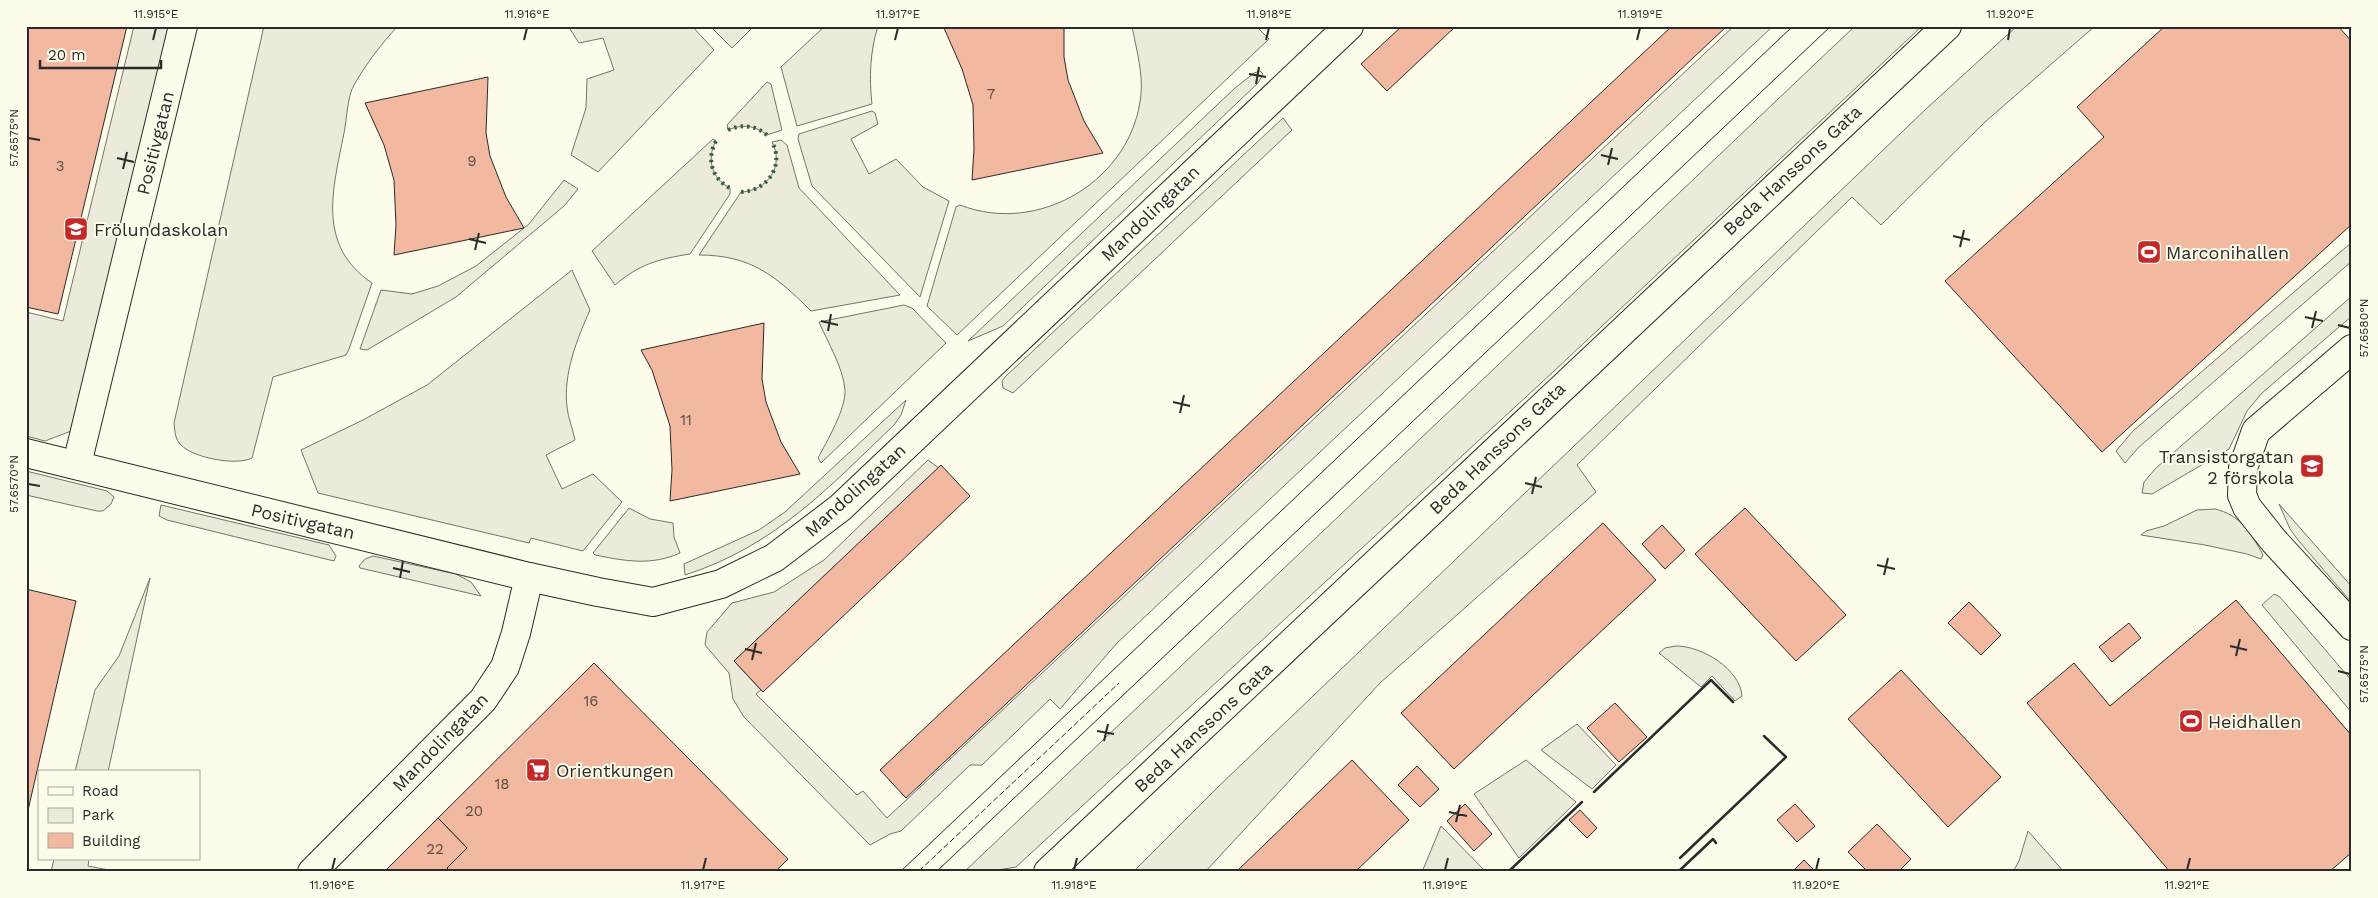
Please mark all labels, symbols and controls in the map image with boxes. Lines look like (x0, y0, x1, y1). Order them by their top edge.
text: 11.915°E (134, 7, 179, 21)
text: 11.916°E (504, 7, 550, 21)
text: 11.917°E (876, 7, 921, 21)
text: 11.918°E (1246, 7, 1292, 21)
text: 11.919°E (1617, 7, 1663, 21)
text: 11.920°E (1986, 7, 2034, 21)
scale bar (40, 38, 161, 70)
text: 20 m (48, 46, 86, 64)
house number: 7 (987, 85, 995, 103)
street label: Positivgatan (132, 89, 178, 197)
street label: Beda Hanssons Gata (1719, 101, 1865, 239)
text: 57.6575°N (7, 109, 21, 167)
house number: 9 (467, 152, 477, 170)
house number: 3 (56, 157, 64, 175)
street label: Mandolingatan (1097, 161, 1203, 265)
school or university icon: Frölundaskolan (63, 216, 89, 242)
place label: Frölundaskolan (94, 219, 228, 240)
sports icon: Marconihallen (2136, 239, 2162, 265)
place label: Marconihallen (2166, 242, 2289, 263)
text: 57.6580°N (2357, 298, 2371, 358)
street label: Beda Hanssons Gata (1425, 378, 1569, 518)
house number: 11 (680, 411, 692, 429)
street label: Mandolingatan (800, 439, 910, 541)
place label: Transistorgatan 2 förskola (2159, 446, 2294, 488)
school or university icon: Transistorgatan 2 förskola (2299, 453, 2325, 479)
text: 57.6570°N (7, 455, 21, 513)
street label: Positivgatan (249, 499, 357, 543)
text: 57.6575°N (2357, 645, 2371, 703)
street label: Beda Hanssons Gata (1130, 658, 1276, 796)
street label: Mandolingatan (388, 689, 492, 795)
house number: 16 (584, 692, 598, 710)
sports icon: Heidhallen (2178, 708, 2204, 734)
place label: Heidhallen (2208, 711, 2301, 732)
supermarket icon: Orientkungen (525, 757, 551, 783)
place label: Orientkungen (556, 760, 674, 781)
legend (38, 770, 200, 860)
house number: 18 (494, 775, 510, 793)
text: Road (82, 782, 119, 800)
house number: 20 (465, 802, 483, 820)
text: Park (82, 806, 115, 824)
text: Building (82, 832, 140, 850)
house number: 22 (426, 840, 444, 858)
text: 11.916°E (309, 878, 355, 892)
text: 11.917°E (681, 878, 726, 892)
text: 11.918°E (1051, 878, 1097, 892)
text: 11.919°E (1422, 878, 1468, 892)
text: 11.920°E (1792, 878, 1840, 892)
text: 11.921°E (2165, 878, 2210, 892)

